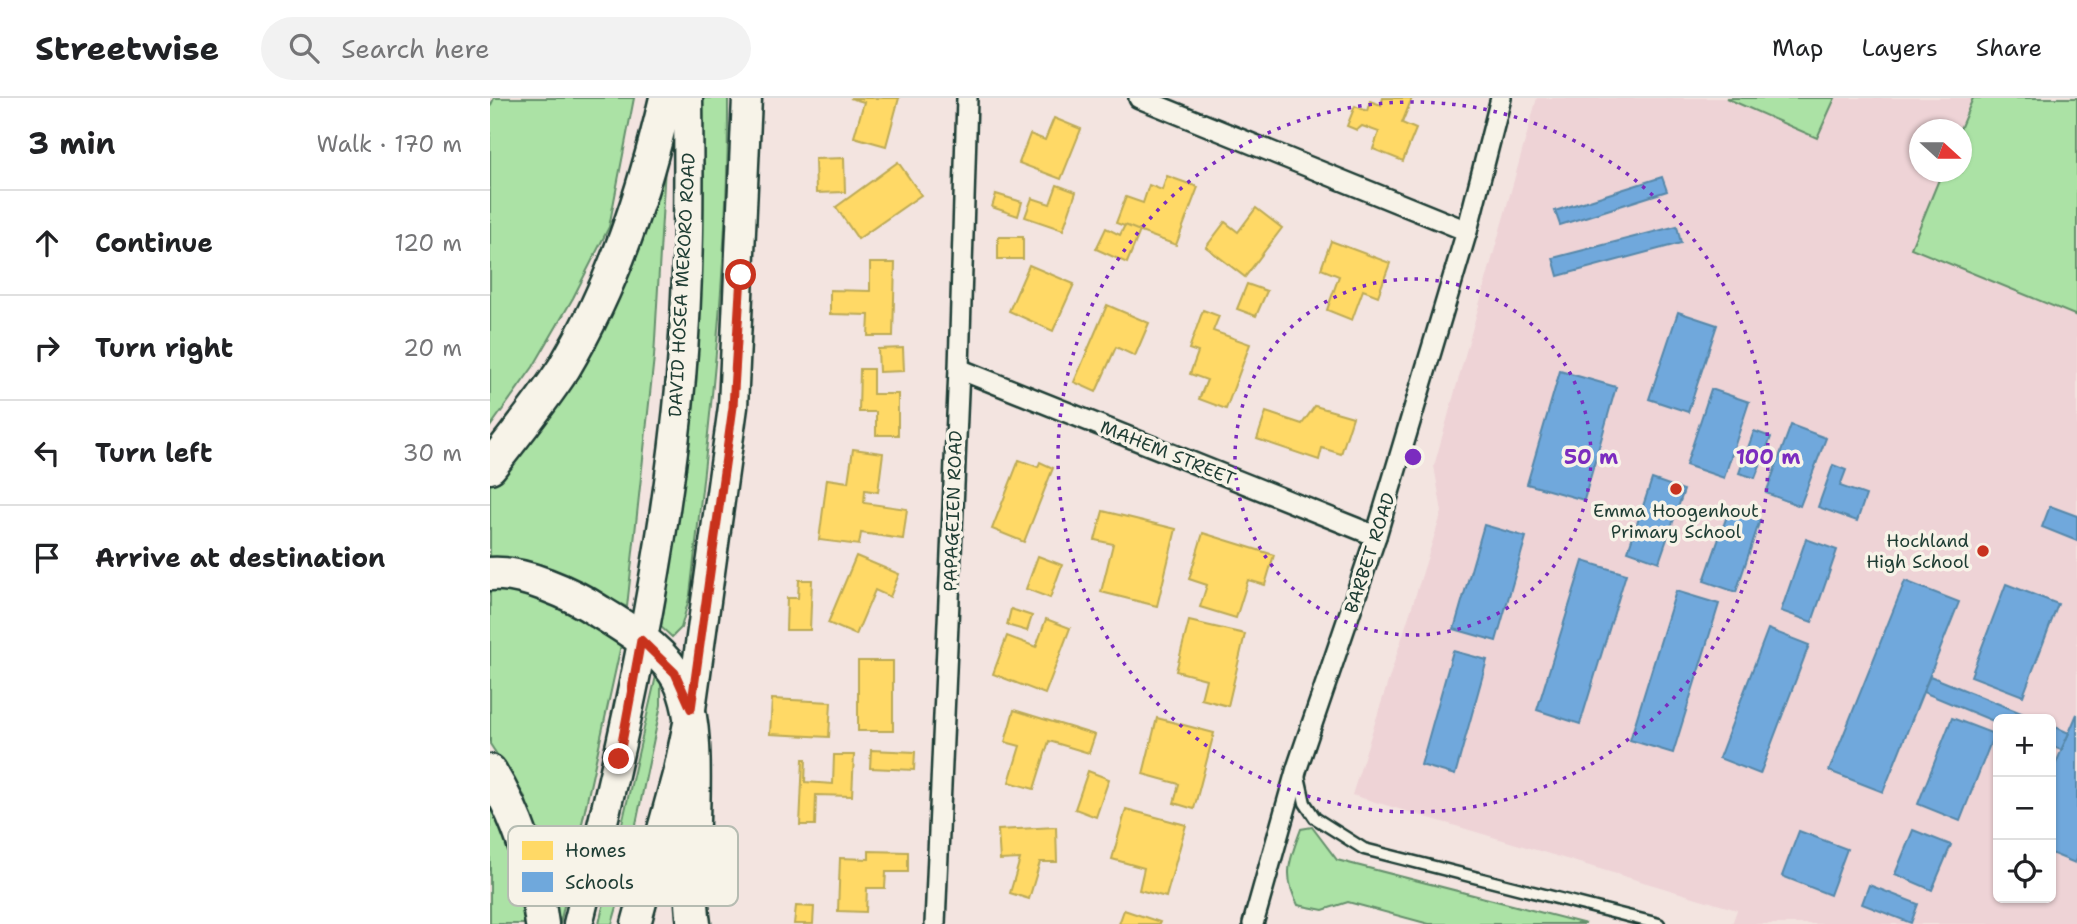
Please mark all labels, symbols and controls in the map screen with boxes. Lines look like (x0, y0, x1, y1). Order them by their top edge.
search box (261, 17, 751, 80)
text: Streetwise (35, 26, 219, 71)
icon: search (285, 29, 323, 67)
text: Search here (341, 31, 490, 66)
text: Map (1772, 32, 1823, 64)
text: Layers (1861, 32, 1938, 64)
text: Share (1976, 32, 2042, 64)
north arrow (1909, 119, 1972, 182)
text: 3 min (28, 123, 115, 164)
text: Walk · 170 m (317, 129, 462, 159)
street label: DAVID HOSEA MERORO ROAD (663, 152, 701, 418)
icon: ahead (28, 224, 66, 262)
text: Continue (95, 225, 213, 260)
text: 120 m (394, 228, 462, 258)
route start (725, 259, 756, 290)
icon: right (28, 329, 66, 367)
text: Turn right (95, 330, 233, 365)
text: 20 m (403, 333, 462, 363)
street label: MAHEM STREET (1097, 415, 1239, 491)
street label: PAPAGEIEN ROAD (938, 430, 968, 592)
icon: left (28, 434, 66, 472)
text: Turn left (95, 435, 212, 470)
text: 30 m (403, 438, 462, 468)
text: 50 m (1564, 443, 1618, 471)
text: 100 m (1736, 443, 1800, 471)
centre of rings (1401, 445, 1425, 469)
marker: Emma Hoogenhout Primary School (1668, 481, 1684, 497)
street label: BARBET ROAD (1339, 490, 1401, 616)
place label: Emma Hoogenhout Primary School (1593, 499, 1759, 544)
place label: Hochland High School (1866, 529, 1970, 574)
icon: arrive (28, 539, 66, 577)
text: Arrive at destination (95, 540, 385, 575)
marker: Hochland High School (1975, 543, 1991, 559)
map controls (1993, 714, 2056, 903)
button: + (1993, 714, 2056, 777)
route end (603, 743, 634, 774)
button: − (1993, 777, 2056, 840)
legend (508, 826, 738, 906)
text: Homes (565, 838, 626, 863)
button: locate (1993, 840, 2056, 903)
text: Schools (565, 870, 634, 895)

